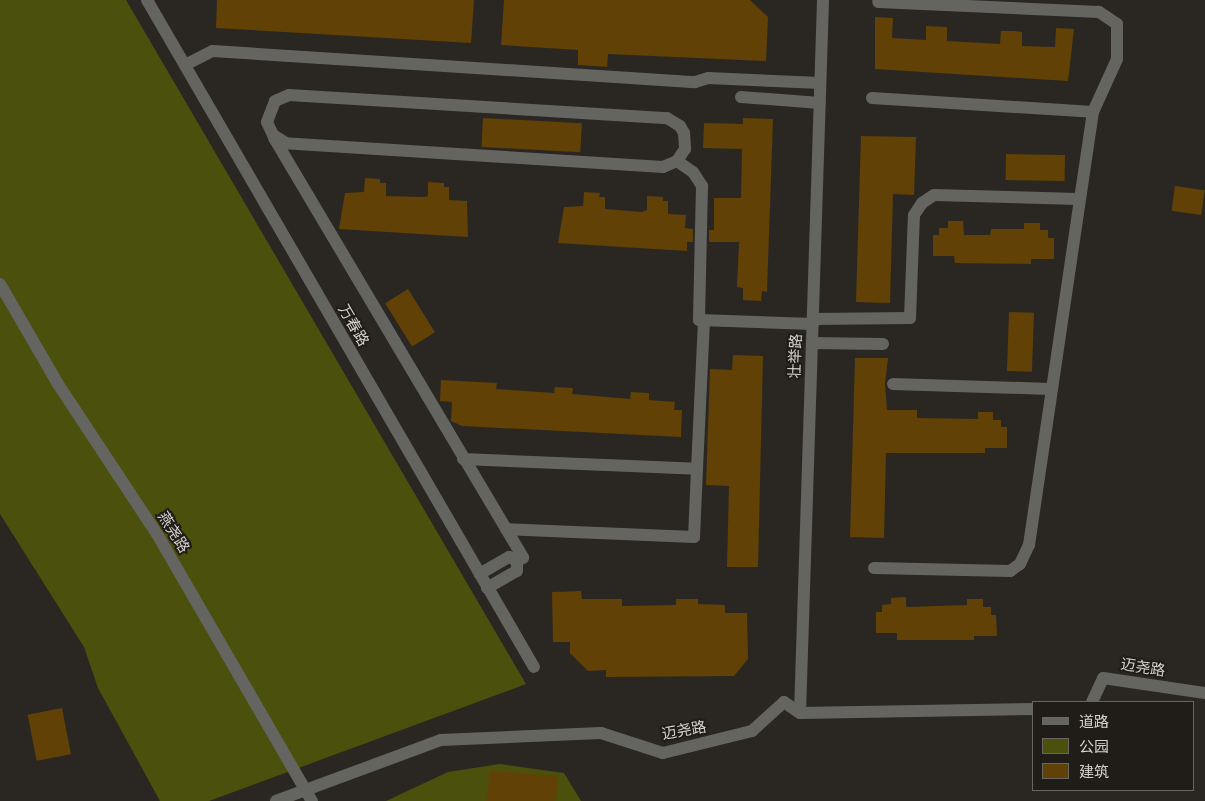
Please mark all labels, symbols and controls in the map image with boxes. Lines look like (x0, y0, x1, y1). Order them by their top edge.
street label: 万春路 (335, 301, 373, 349)
street label: 壮举路 (785, 333, 805, 379)
street label: 燕尧路 (154, 508, 194, 556)
street label: 迈尧路 (1119, 655, 1167, 679)
legend (1032, 701, 1195, 791)
text: 道路 (1079, 712, 1109, 731)
street label: 迈尧路 (660, 717, 708, 743)
text: 公园 (1079, 737, 1109, 756)
text: 建筑 (1079, 762, 1109, 781)

